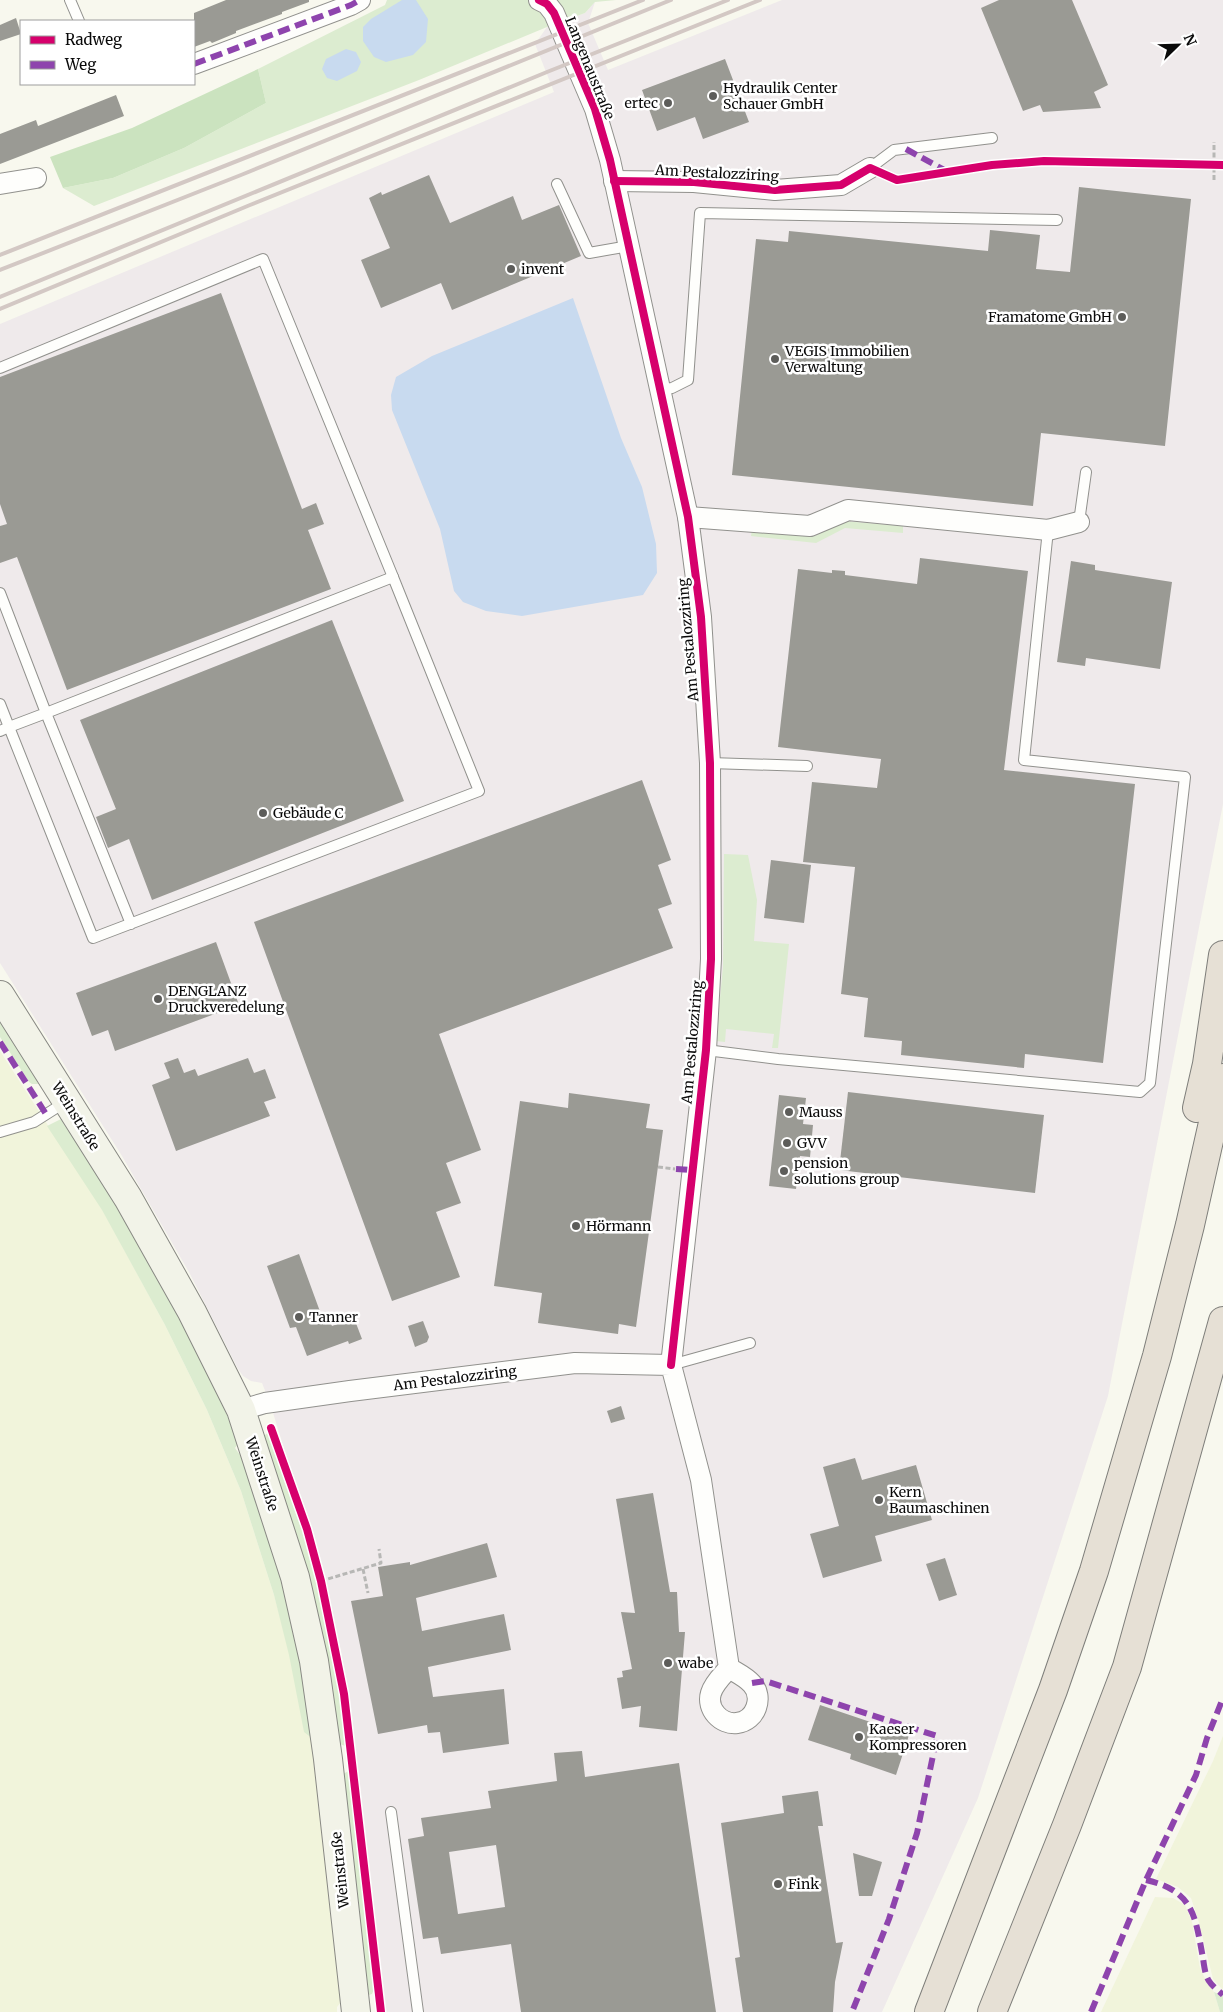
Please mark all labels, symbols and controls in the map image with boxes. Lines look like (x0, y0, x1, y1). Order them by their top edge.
street label: Langenaustraße (561, 14, 619, 122)
legend (20, 20, 195, 85)
north arrow (1153, 20, 1203, 70)
text: Radweg (65, 30, 122, 49)
text: N (1180, 31, 1200, 49)
text: Weg (64, 55, 96, 74)
place label: Hydraulik Center Schauer GmbH (723, 79, 838, 113)
marker: Hydraulik Center Schauer GmbH (707, 90, 719, 102)
place label: ertec (625, 94, 658, 112)
marker: ertec (662, 97, 674, 109)
street label: Am Pestalozziring (654, 161, 780, 185)
place label: invent (521, 260, 565, 278)
marker: invent (505, 263, 517, 275)
place label: Framatome GmbH (988, 308, 1112, 326)
marker: Framatome GmbH (1116, 311, 1128, 323)
place label: VEGIS Immobilien Verwaltung (784, 342, 909, 376)
marker: VEGIS Immobilien Verwaltung (769, 353, 781, 365)
street label: Am Pestalozziring (674, 577, 702, 704)
place label: Gebäude C (273, 804, 344, 822)
marker: Gebäude C (257, 807, 269, 819)
street label: Am Pestalozziring (678, 979, 706, 1106)
place label: DENGLANZ Druckveredelung (168, 982, 285, 1016)
marker: DENGLANZ Druckveredelung (152, 993, 164, 1005)
street label: Weinstraße (47, 1078, 104, 1153)
place label: Mauss (799, 1103, 843, 1121)
marker: Mauss (783, 1106, 795, 1118)
place label: GVV (797, 1134, 827, 1152)
marker: GVV (781, 1137, 793, 1149)
place label: pension solutions group (794, 1154, 900, 1188)
marker: pension solutions group (778, 1165, 790, 1177)
place label: Hörmann (586, 1217, 651, 1235)
marker: Hörmann (570, 1220, 582, 1232)
place label: Tanner (309, 1308, 358, 1326)
marker: Tanner (293, 1311, 305, 1323)
street label: Am Pestalozziring (391, 1361, 518, 1395)
street label: Weinstraße (241, 1434, 282, 1513)
place label: Kern Baumaschinen (889, 1483, 990, 1517)
marker: Kern Baumaschinen (873, 1494, 885, 1506)
place label: wabe (677, 1654, 713, 1672)
marker: wabe (662, 1657, 674, 1669)
place label: Kaeser Kompressoren (869, 1720, 967, 1754)
marker: Kaeser Kompressoren (853, 1731, 865, 1743)
street label: Weinstraße (327, 1831, 353, 1910)
place label: Fink (788, 1875, 819, 1893)
marker: Fink (772, 1878, 784, 1890)

